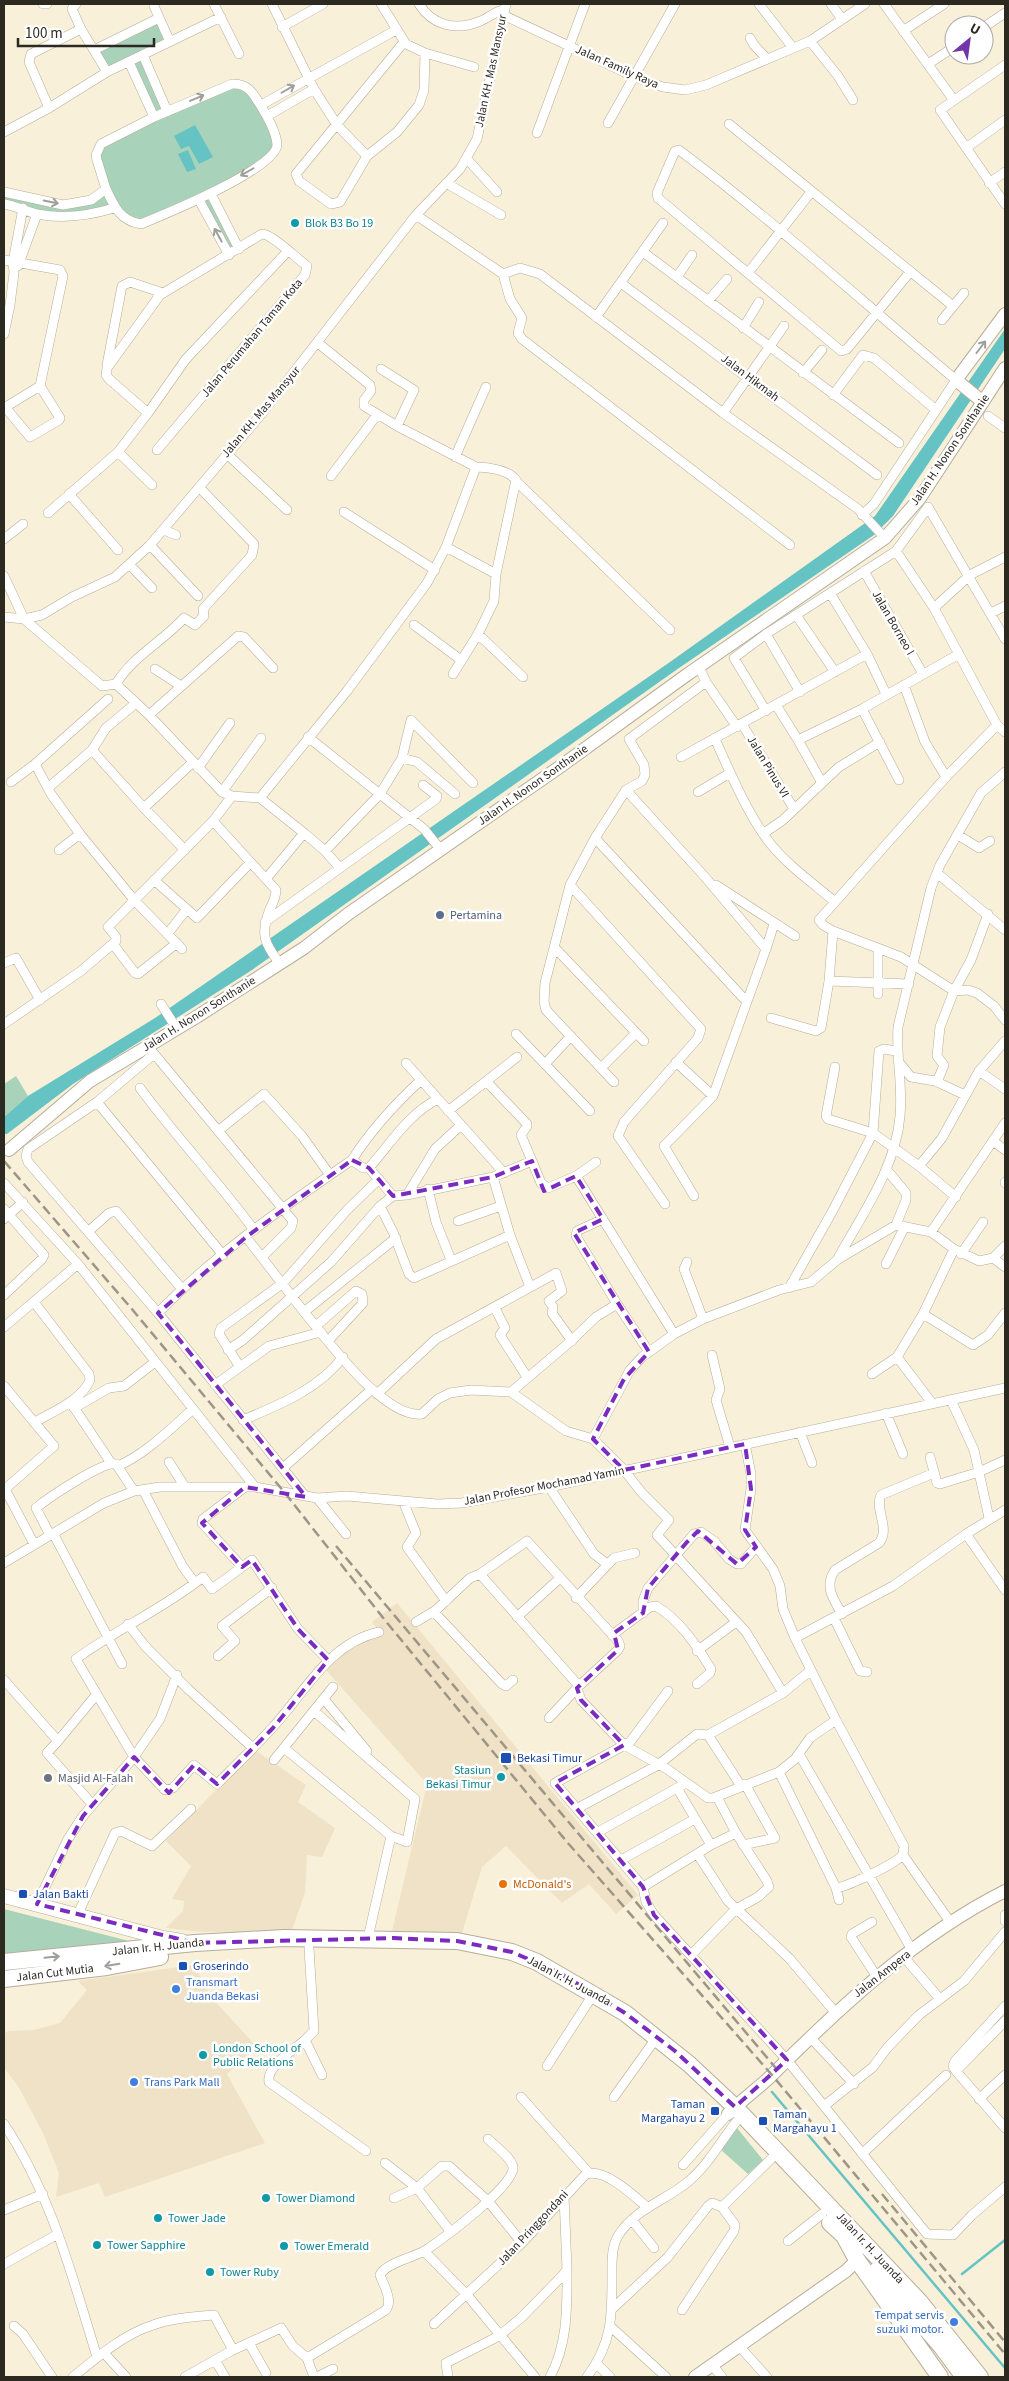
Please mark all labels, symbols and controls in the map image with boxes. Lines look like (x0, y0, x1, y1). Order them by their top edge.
street label: Jalan KH. Mas Mansyur (471, 12, 511, 129)
scale bar (18, 15, 154, 47)
north arrow (944, 15, 994, 65)
text: U (966, 19, 984, 41)
text: 100 m (25, 23, 63, 44)
street label: Jalan Family Raya (573, 41, 661, 93)
one-way arrow (281, 84, 295, 94)
one-way arrow (189, 93, 204, 103)
one-way arrow (241, 168, 255, 178)
one-way arrow (43, 198, 59, 208)
place label: Blok B3 Bo 19 (305, 215, 373, 232)
marker: Blok B3 Bo 19 (289, 217, 301, 229)
one-way arrow (213, 228, 223, 243)
street label: Jalan Perumahan Taman Kota (197, 275, 307, 401)
one-way arrow (975, 341, 986, 354)
street label: Jalan Hikmah (717, 350, 783, 406)
street label: Jalan KH. Mas Mansyur (218, 362, 305, 461)
street label: Jalan H. Nonon Sonthanie (906, 391, 994, 509)
street label: Jalan Borneo I (868, 587, 918, 659)
street label: Jalan Pinus VI (743, 733, 793, 801)
street label: Jalan H. Nonon Sonthanie (474, 740, 592, 830)
place label: Pertamina (450, 907, 502, 924)
marker: Pertamina (434, 909, 446, 921)
street label: Jalan H. Nonon Sonthanie (139, 972, 259, 1056)
street label: Jalan Profesor Mochamad Yamin (462, 1462, 626, 1510)
place label: Bekasi Timur (517, 1750, 583, 1767)
marker: Bekasi Timur (499, 1751, 513, 1765)
place label: Stasiun Bekasi Timur (426, 1762, 492, 1793)
place label: Masjid Al-Falah (58, 1770, 133, 1787)
marker: Stasiun Bekasi Timur (495, 1771, 507, 1783)
marker: Masjid Al-Falah (42, 1772, 54, 1784)
place label: McDonald's (513, 1876, 571, 1893)
marker: McDonald's (497, 1878, 509, 1890)
place label: Jalan Bakti (33, 1886, 89, 1903)
marker: Jalan Bakti (17, 1888, 29, 1900)
street label: Jalan Ir. H. Juanda (111, 1934, 205, 1960)
street label: Jalan Ampera (850, 1946, 914, 2002)
one-way arrow (44, 1952, 60, 1961)
street label: Jalan Ir. H. Juanda (524, 1952, 614, 2010)
place label: Groserindo (193, 1958, 249, 1975)
street label: Jalan Cut Mutia (15, 1960, 95, 1986)
marker: Groserindo (177, 1960, 189, 1972)
one-way arrow (105, 1961, 121, 1971)
place label: Transmart Juanda Bekasi (186, 1974, 259, 2005)
marker: Transmart Juanda Bekasi (170, 1983, 182, 1995)
place label: London School of Public Relations (213, 2040, 301, 2071)
marker: London School of Public Relations (197, 2049, 209, 2061)
place label: Trans Park Mall (144, 2074, 220, 2091)
marker: Trans Park Mall (128, 2076, 140, 2088)
place label: Taman Margahayu 2 (641, 2096, 705, 2127)
marker: Taman Margahayu 2 (709, 2105, 721, 2117)
place label: Taman Margahayu 1 (773, 2106, 837, 2137)
marker: Taman Margahayu 1 (757, 2115, 769, 2127)
street label: Jalan Pringgondani (494, 2186, 573, 2269)
place label: Tower Diamond (276, 2190, 355, 2207)
marker: Tower Diamond (260, 2192, 272, 2204)
street label: Jalan Ir. H. Juanda (832, 2208, 908, 2288)
place label: Tower Jade (168, 2210, 226, 2227)
marker: Tower Jade (152, 2212, 164, 2224)
place label: Tower Sapphire (107, 2237, 185, 2254)
place label: Tower Emerald (294, 2238, 369, 2255)
marker: Tower Sapphire (91, 2239, 103, 2251)
marker: Tower Emerald (278, 2240, 290, 2252)
place label: Tower Ruby (220, 2264, 279, 2281)
marker: Tower Ruby (204, 2266, 216, 2278)
place label: Tempat servis suzuki motor. (875, 2307, 944, 2338)
marker: Tempat servis suzuki motor. (948, 2316, 960, 2328)

